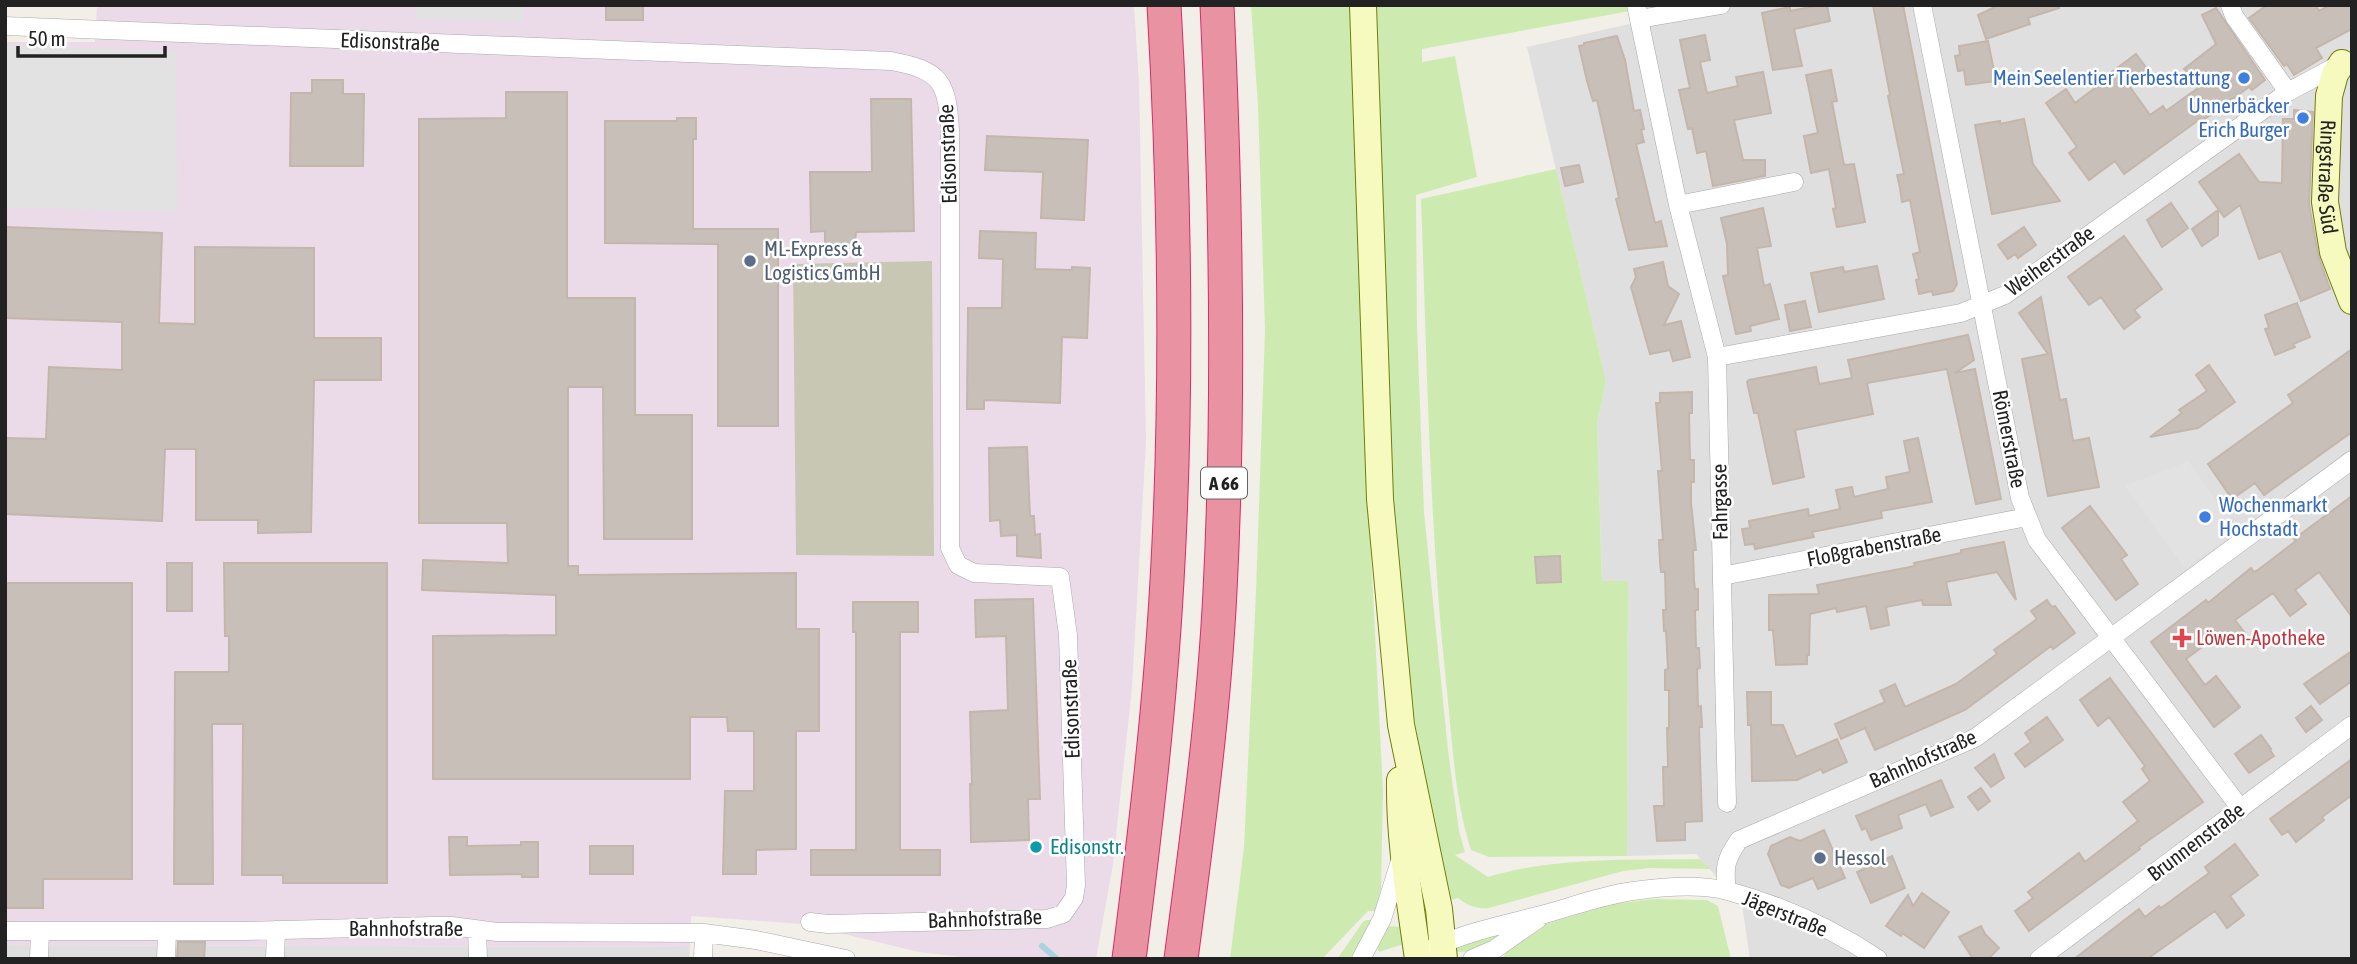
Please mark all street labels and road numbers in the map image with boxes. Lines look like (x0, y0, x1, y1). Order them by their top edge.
street label: Edisonstraße (340, 27, 440, 55)
street label: Edisonstraße (933, 104, 961, 204)
street label: Ringstraße Süd (2314, 119, 2343, 236)
street label: Weiherstraße (2001, 220, 2098, 300)
street label: Römerstraße (1989, 388, 2031, 490)
street label: Fahrgasse (1706, 464, 1732, 540)
road number: A 66 (1201, 468, 1247, 498)
street label: Floßgrabenstraße (1805, 521, 1943, 571)
street label: Edisonstraße (1056, 659, 1084, 759)
street label: Bahnhofstraße (1865, 724, 1980, 792)
street label: Brunnenstraße (2142, 797, 2248, 885)
street label: Jägerstraße (1740, 885, 1831, 941)
street label: Bahnhofstraße (927, 904, 1043, 932)
street label: Bahnhofstraße (349, 916, 463, 940)

